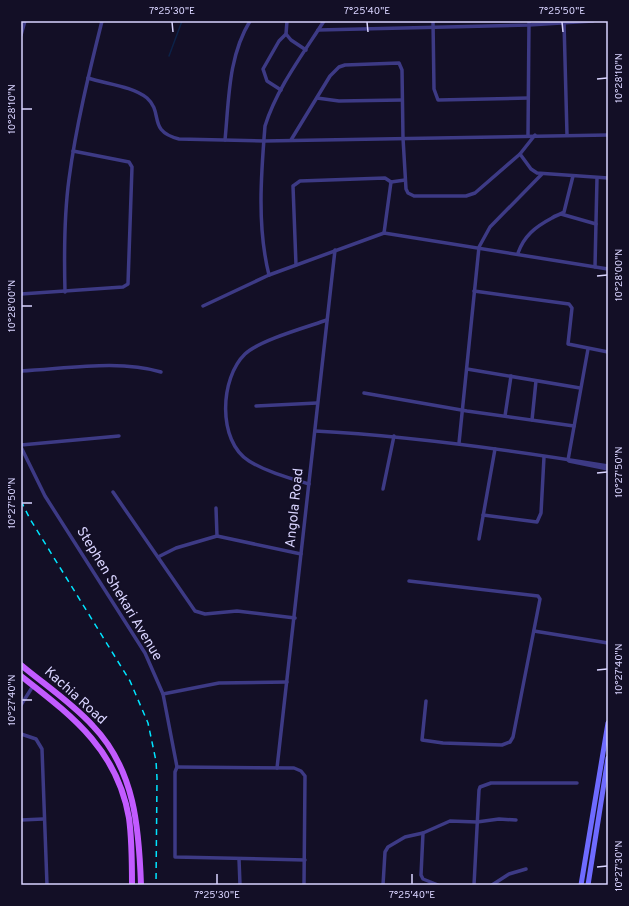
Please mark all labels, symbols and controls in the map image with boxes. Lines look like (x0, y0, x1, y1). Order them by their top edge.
text: 7°25'30"E (149, 5, 195, 18)
text: 7°25'40"E (344, 5, 390, 18)
text: 7°25'50"E (539, 5, 585, 18)
text: 10°28'10"N (613, 53, 626, 103)
text: 10°28'10"N (6, 84, 19, 134)
text: 10°28'00"N (613, 249, 626, 301)
text: 10°28'00"N (6, 280, 19, 332)
text: 10°27'50"N (613, 446, 626, 498)
street label: Angola Road (282, 467, 308, 549)
text: 10°27'50"N (6, 477, 19, 529)
street label: Stephen Shekari Avenue (72, 524, 166, 664)
text: 10°27'40"N (613, 643, 626, 695)
street label: Kachia Road (40, 664, 110, 728)
text: 10°27'40"N (6, 674, 19, 726)
text: 10°27'30"N (613, 840, 626, 892)
text: 7°25'30"E (194, 889, 240, 902)
text: 7°25'40"E (389, 889, 435, 902)

